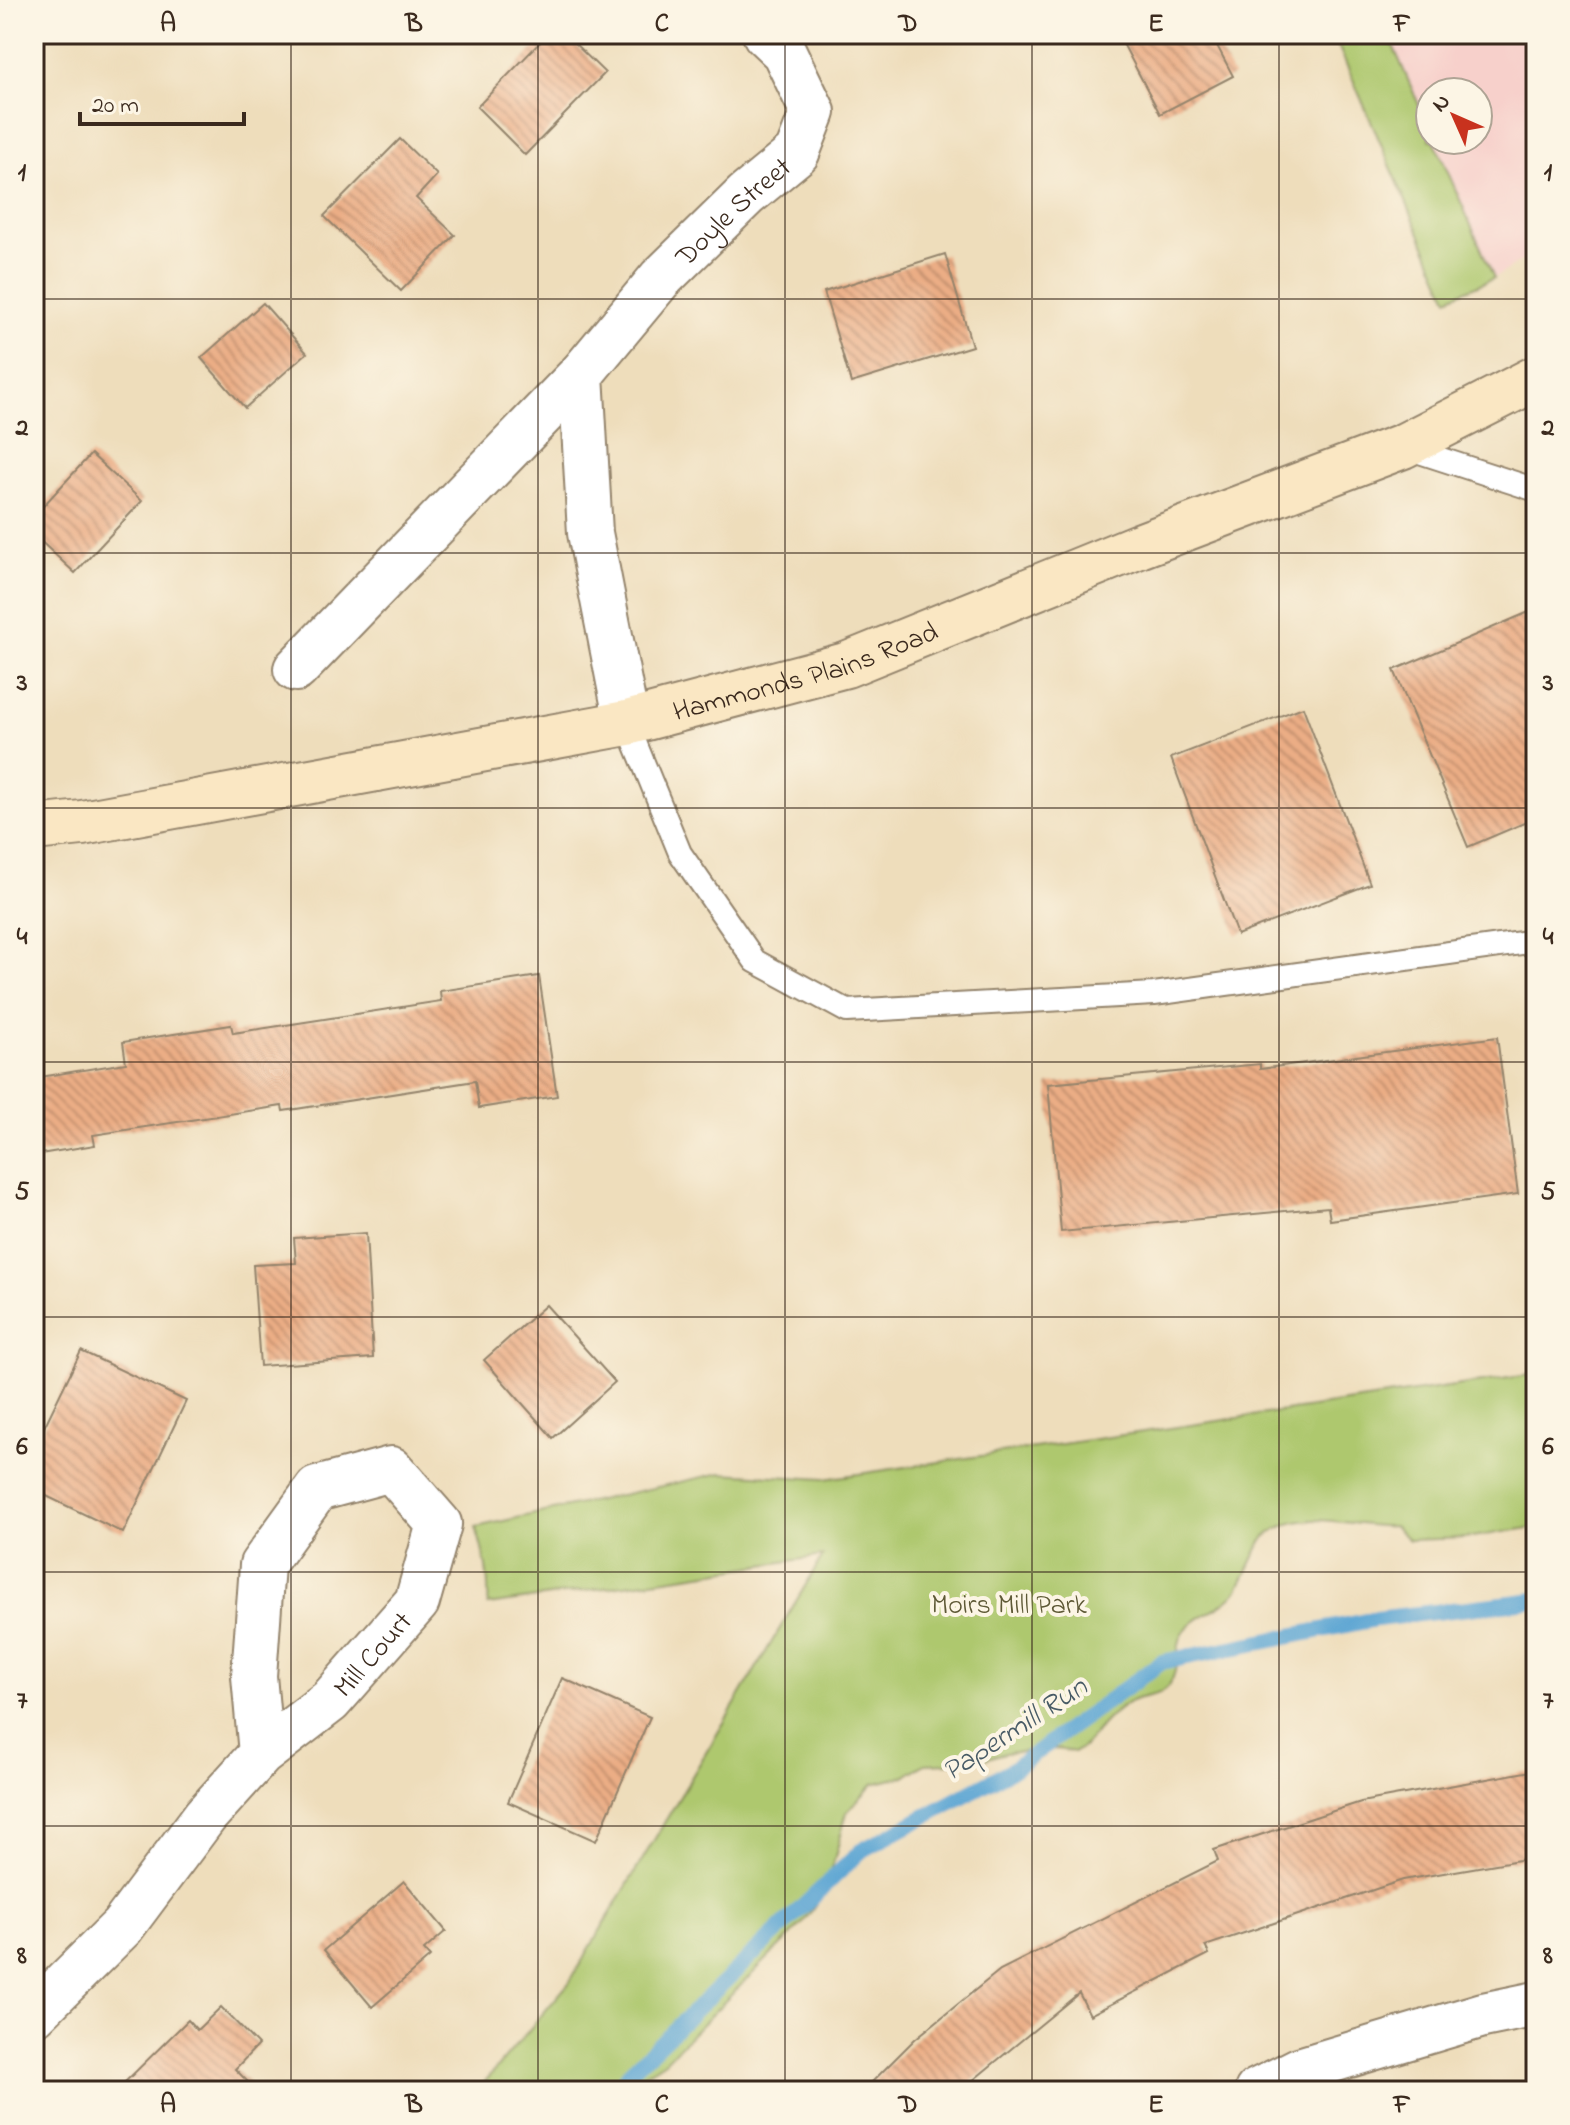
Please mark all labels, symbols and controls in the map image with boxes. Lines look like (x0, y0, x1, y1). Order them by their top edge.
text: A (160, 6, 176, 44)
text: B (404, 6, 423, 44)
text: C (655, 6, 669, 44)
text: D (897, 6, 918, 44)
text: E (1148, 6, 1164, 44)
text: F (1392, 6, 1411, 44)
scale bar (80, 76, 244, 126)
north arrow (1414, 76, 1494, 156)
text: N (1425, 87, 1459, 121)
text: 20 m (92, 89, 139, 124)
street label: Doyle Street (667, 149, 802, 278)
text: 1 (18, 155, 27, 193)
text: 1 (1544, 155, 1553, 193)
text: 2 (15, 410, 29, 448)
text: 2 (1541, 410, 1555, 448)
street label: Hammonds Plains Road (669, 613, 945, 734)
text: 3 (16, 665, 28, 703)
text: 3 (1542, 665, 1554, 703)
text: 4 (17, 919, 28, 957)
text: 4 (1543, 919, 1554, 957)
text: 5 (15, 1174, 30, 1212)
text: 5 (1541, 1174, 1556, 1212)
text: 6 (16, 1429, 28, 1467)
text: 6 (1542, 1429, 1554, 1467)
park label: Moirs Mill Park (931, 1586, 1088, 1627)
street label: Mill Court (325, 1604, 424, 1708)
water label: Papermill Run (934, 1666, 1098, 1794)
text: 7 (17, 1683, 28, 1721)
text: 7 (1543, 1683, 1554, 1721)
text: 8 (16, 1938, 27, 1976)
text: 8 (1542, 1938, 1553, 1976)
text: A (160, 2087, 176, 2125)
text: B (404, 2087, 423, 2125)
text: C (655, 2087, 669, 2125)
text: D (897, 2087, 918, 2125)
text: E (1148, 2087, 1164, 2125)
text: F (1392, 2087, 1411, 2125)

